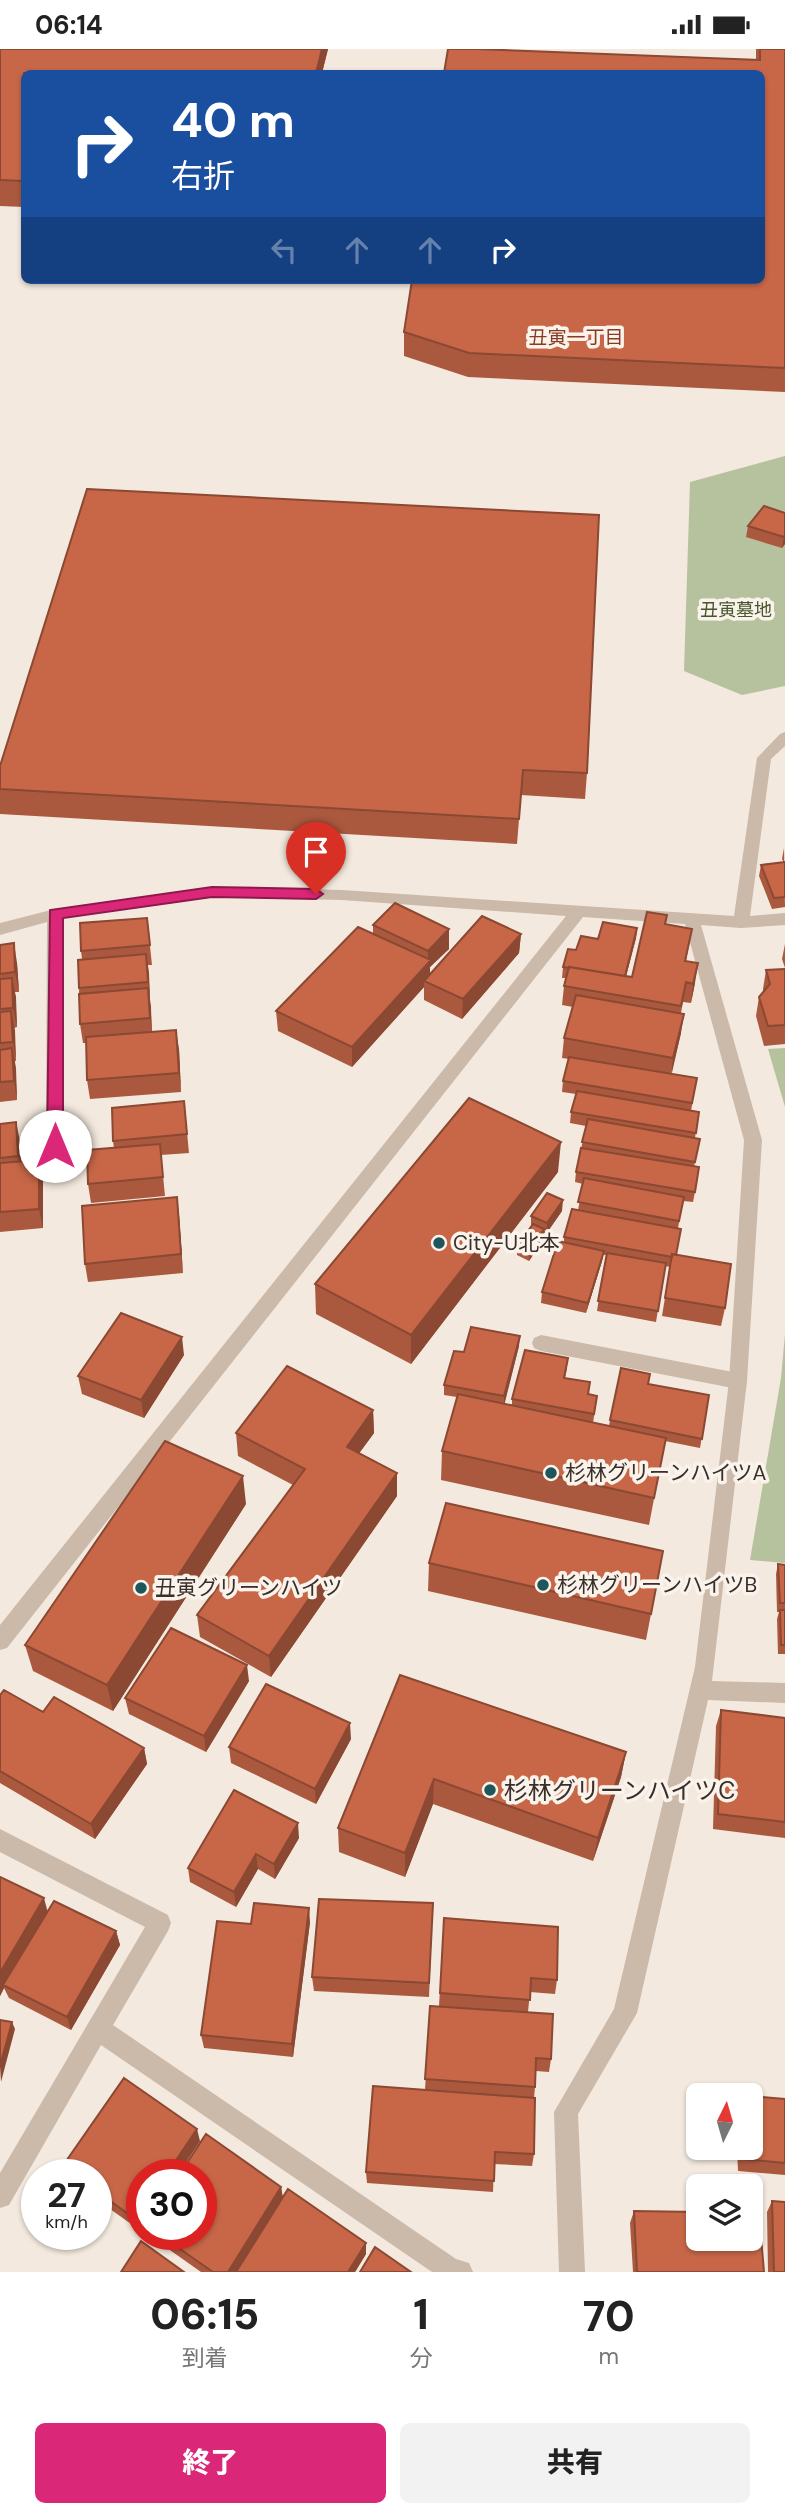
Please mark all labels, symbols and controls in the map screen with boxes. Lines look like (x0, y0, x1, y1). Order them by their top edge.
text: 06:14 (35, 8, 103, 42)
text: 40 m (171, 88, 295, 152)
icon: right (56, 98, 147, 189)
text: 右折 (171, 155, 235, 197)
icon: left (265, 231, 303, 269)
icon: ahead (338, 231, 376, 269)
icon: ahead (411, 231, 449, 269)
icon: right (484, 231, 522, 269)
district label: 丑寅一丁目 (528, 325, 624, 350)
park label: 丑寅墓地 (700, 598, 772, 622)
pin (286, 822, 346, 894)
icon: arrive (297, 833, 335, 871)
position arrow (18, 1109, 92, 1183)
place label: City-U北本 (453, 1229, 560, 1257)
marker: City-U北本 (431, 1235, 447, 1251)
place label: 杉林グリーンハイツA (565, 1459, 767, 1487)
marker: 杉林グリーンハイツA (543, 1465, 559, 1481)
place label: 杉林グリーンハイツB (557, 1571, 757, 1599)
place label: 丑寅グリーンハイツ (155, 1574, 343, 1602)
marker: 杉林グリーンハイツB (535, 1577, 551, 1593)
marker: 丑寅グリーンハイツ (133, 1580, 149, 1596)
place label: 杉林グリーンハイツC (504, 1775, 736, 1806)
marker: 杉林グリーンハイツC (482, 1782, 498, 1798)
north arrow (686, 2083, 763, 2159)
map controls (686, 2083, 763, 2251)
speed limit sign: 30 (126, 2159, 217, 2250)
text: 27 (47, 2172, 86, 2218)
button: layers (686, 2174, 763, 2251)
text: km/h (45, 2210, 88, 2234)
text: 06:15 (150, 2287, 259, 2342)
text: 1 (413, 2287, 429, 2342)
text: 70 (583, 2289, 635, 2344)
text: m (598, 2341, 619, 2371)
text: 到着 (182, 2343, 228, 2373)
text: 分 (409, 2343, 432, 2373)
button: 終了 (35, 2423, 386, 2503)
button: 共有 (400, 2423, 750, 2503)

